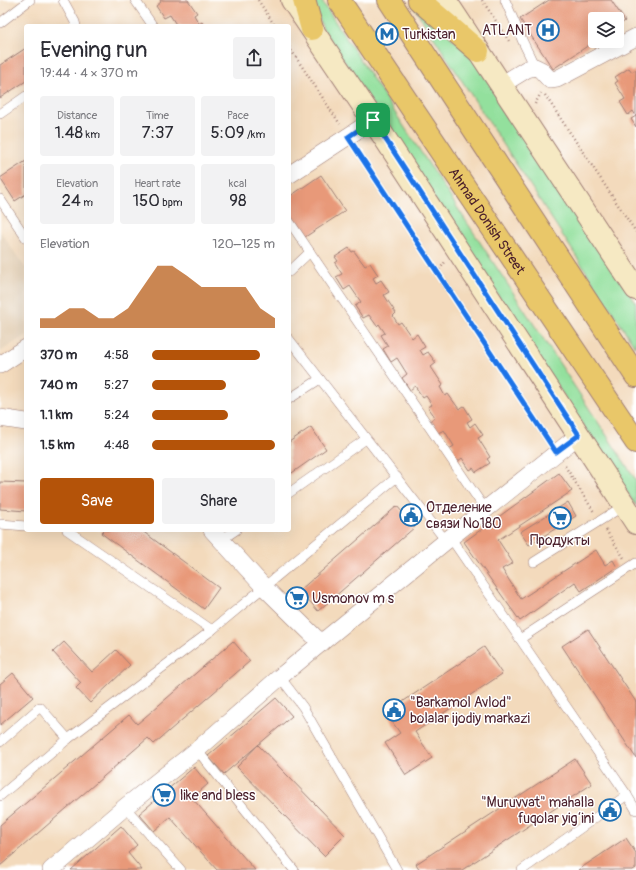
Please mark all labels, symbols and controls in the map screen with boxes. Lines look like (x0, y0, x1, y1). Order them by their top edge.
map controls (588, 12, 624, 48)
button: layers (588, 12, 624, 48)
hospital icon: ATLANT (535, 17, 561, 43)
metro station icon: Turkistan (374, 21, 400, 47)
place label: ATLANT (482, 22, 532, 39)
place label: Turkistan (402, 26, 456, 43)
text: Evening run (40, 36, 148, 64)
button: share (233, 37, 275, 79)
text: 19:44 · 4 × 370 m (40, 65, 138, 81)
pin (356, 103, 390, 137)
text: Distance (57, 109, 97, 122)
text: Time (146, 109, 169, 122)
text: Pace (227, 109, 249, 122)
icon: arrive (362, 109, 384, 131)
text: 1.48 (54, 122, 83, 143)
text: 7:37 (141, 122, 174, 143)
text: 5:09 (210, 122, 245, 143)
text: km (83, 128, 100, 141)
text: /km (245, 128, 265, 141)
street label: Ahmad Donish Street (445, 164, 529, 278)
text: Elevation (56, 177, 98, 190)
text: Heart rate (134, 177, 181, 190)
text: kcal (229, 177, 247, 190)
text: 24 (61, 190, 81, 211)
text: 150 (132, 190, 160, 211)
text: 98 (229, 190, 246, 211)
text: m (81, 196, 93, 209)
text: bpm (160, 196, 183, 209)
text: Elevation (40, 236, 90, 252)
text: 120–125 m (212, 236, 275, 252)
text: 370 m (40, 347, 77, 363)
text: 4:58 (104, 347, 129, 363)
text: 740 m (40, 377, 78, 393)
text: 5:27 (104, 377, 129, 393)
text: 1.1 km (40, 407, 73, 423)
text: 5:24 (104, 407, 129, 423)
text: 1.5 km (40, 437, 75, 453)
text: 4:48 (104, 437, 129, 453)
button: Save (40, 478, 154, 524)
button: Share (162, 478, 275, 524)
place label: Отделение связи №180 (426, 499, 502, 532)
public building icon: Отделение связи №180 (398, 502, 424, 528)
supermarket icon: Продукты (547, 505, 573, 531)
place label: Продукты (530, 532, 590, 549)
supermarket icon: Usmonov m s (284, 585, 310, 611)
place label: Usmonov m s (312, 590, 395, 607)
place label: "Barkamol Avlod" bolalar ijodiy markazi (410, 694, 531, 727)
public building icon: "Barkamol Avlod" bolalar ijodiy markazi (381, 697, 407, 723)
supermarket icon: like and bless (151, 782, 177, 808)
place label: like and bless (180, 787, 256, 804)
place label: "Muruvvat" mahalla fuqolar yig‘ini (481, 794, 595, 827)
public building icon: "Muruvvat" mahalla fuqolar yig‘ini (597, 797, 623, 823)

